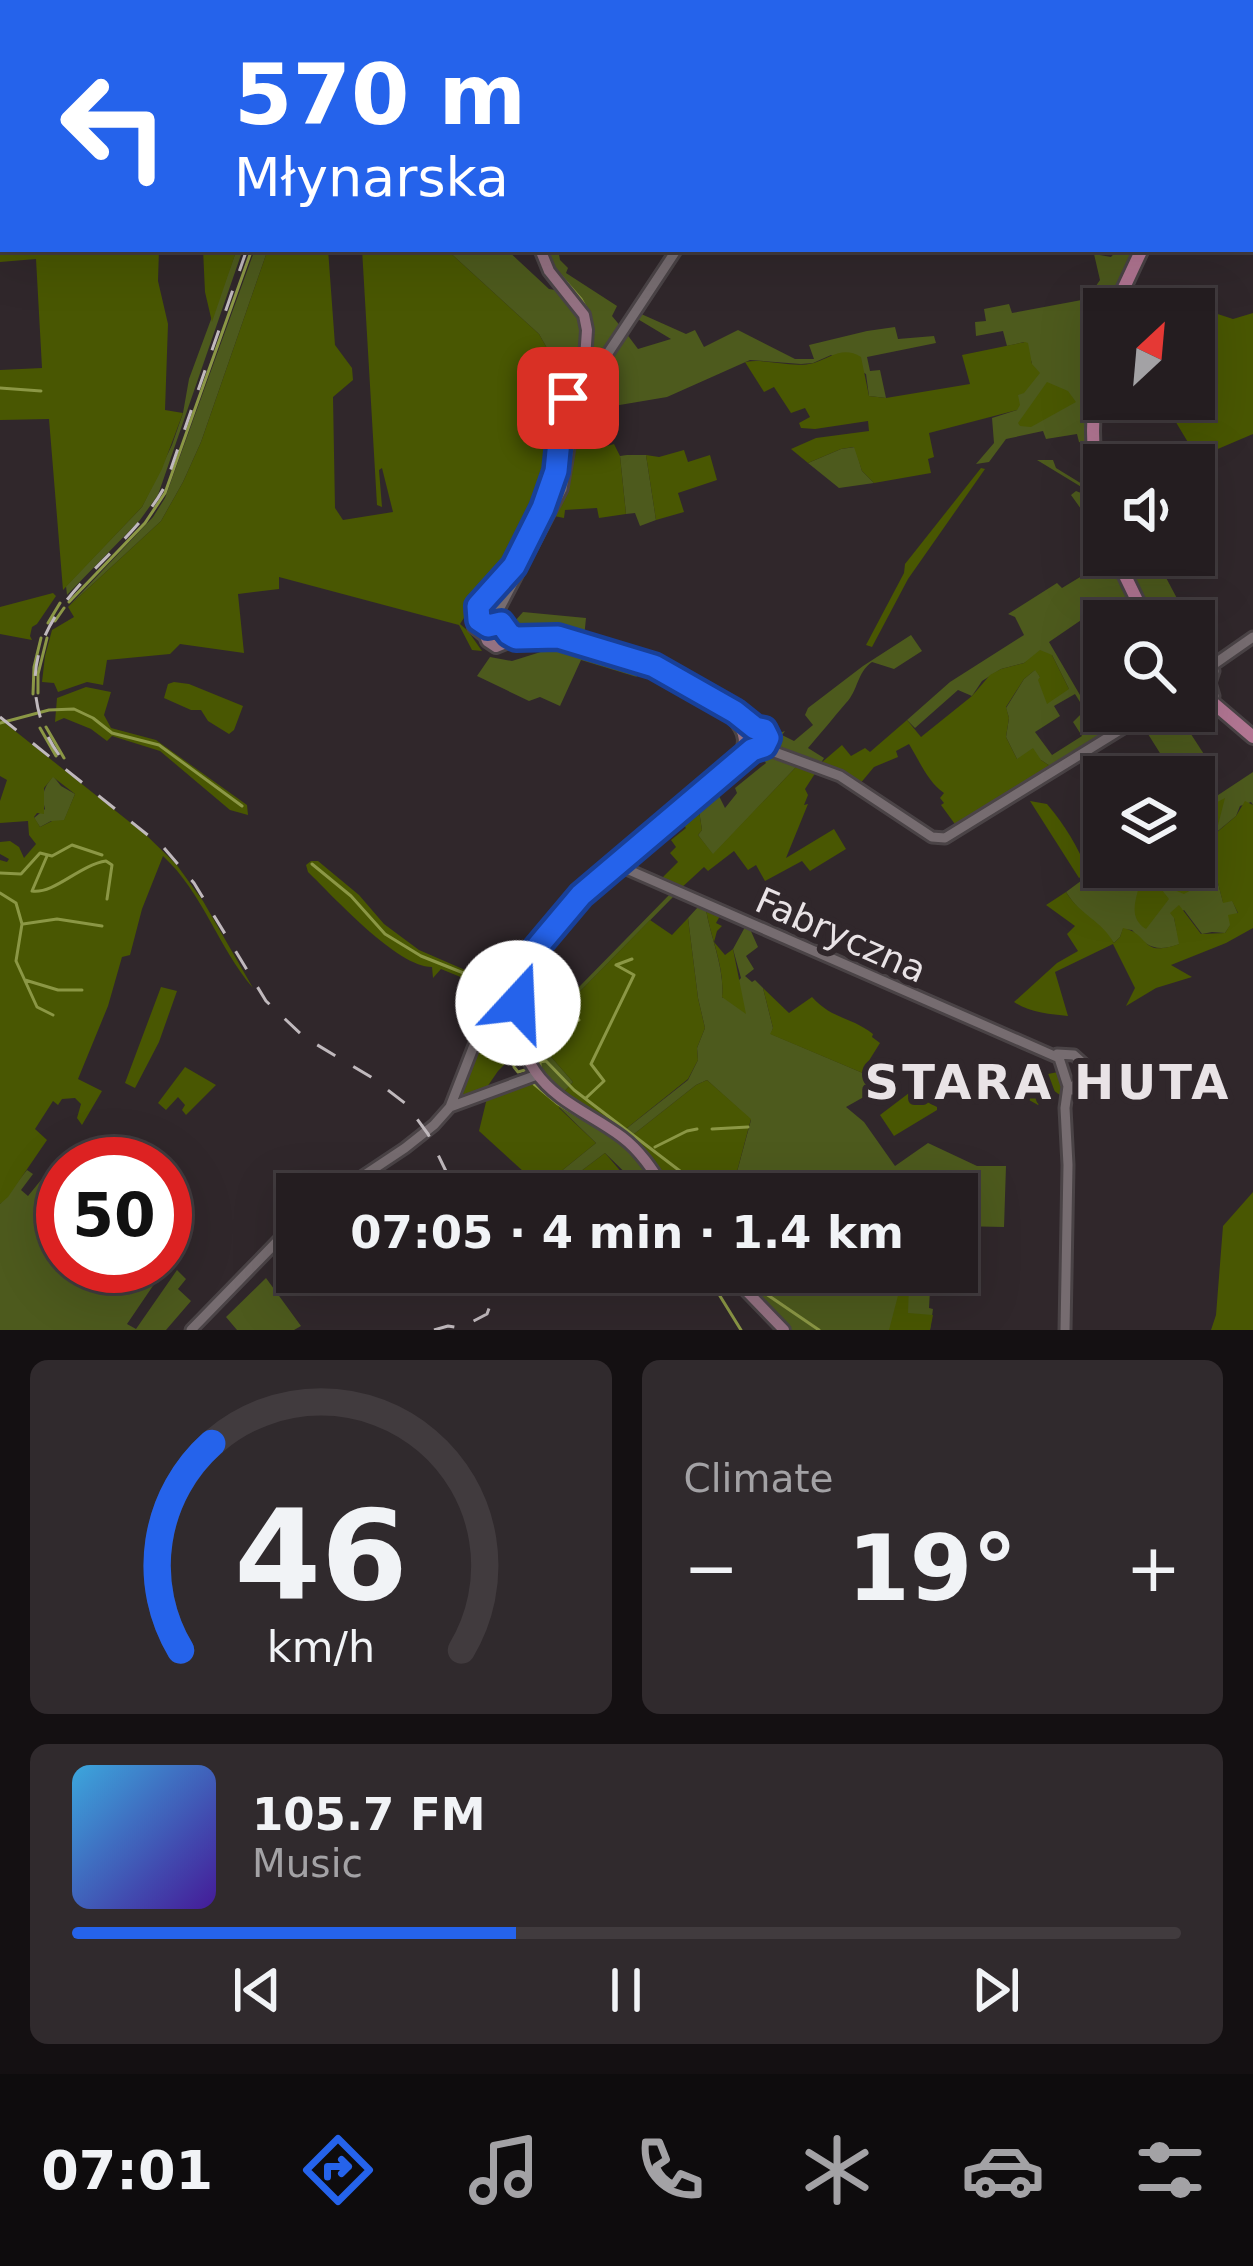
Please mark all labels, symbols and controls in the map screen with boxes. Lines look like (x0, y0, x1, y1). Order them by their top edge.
text: 570 m (234, 46, 526, 144)
icon: left (36, 48, 192, 204)
text: Młynarska (234, 146, 509, 209)
north arrow (1083, 288, 1215, 420)
map controls (1083, 288, 1215, 888)
pin (517, 347, 619, 449)
icon: arrive (535, 365, 601, 431)
button: sound (1083, 444, 1215, 576)
button: search (1083, 600, 1215, 732)
button: layers (1083, 756, 1215, 888)
street label: Fabryczna (750, 879, 932, 991)
position arrow (455, 940, 581, 1066)
district label: STARA HUTA (865, 1054, 1231, 1110)
speed limit sign: 50 (36, 1137, 192, 1293)
text: 07:05 · 4 min · 1.4 km (350, 1206, 904, 1259)
text: Climate (684, 1456, 834, 1501)
text: 46 (234, 1483, 408, 1628)
text: 19° (847, 1516, 1017, 1621)
text: − (684, 1530, 739, 1607)
text: + (1126, 1530, 1181, 1607)
text: km/h (267, 1622, 375, 1672)
text: 105.7 FM (252, 1788, 486, 1841)
text: Music (252, 1841, 363, 1886)
icon: previous (224, 1957, 290, 2023)
icon: pause (593, 1957, 659, 2023)
icon: next (963, 1957, 1029, 2023)
icon: directions (296, 2128, 380, 2212)
icon: music (462, 2128, 546, 2212)
icon: phone (628, 2128, 712, 2212)
icon: climate (795, 2128, 879, 2212)
icon: car (961, 2128, 1045, 2212)
icon: filters (1128, 2128, 1212, 2212)
text: 07:01 (41, 2139, 213, 2202)

